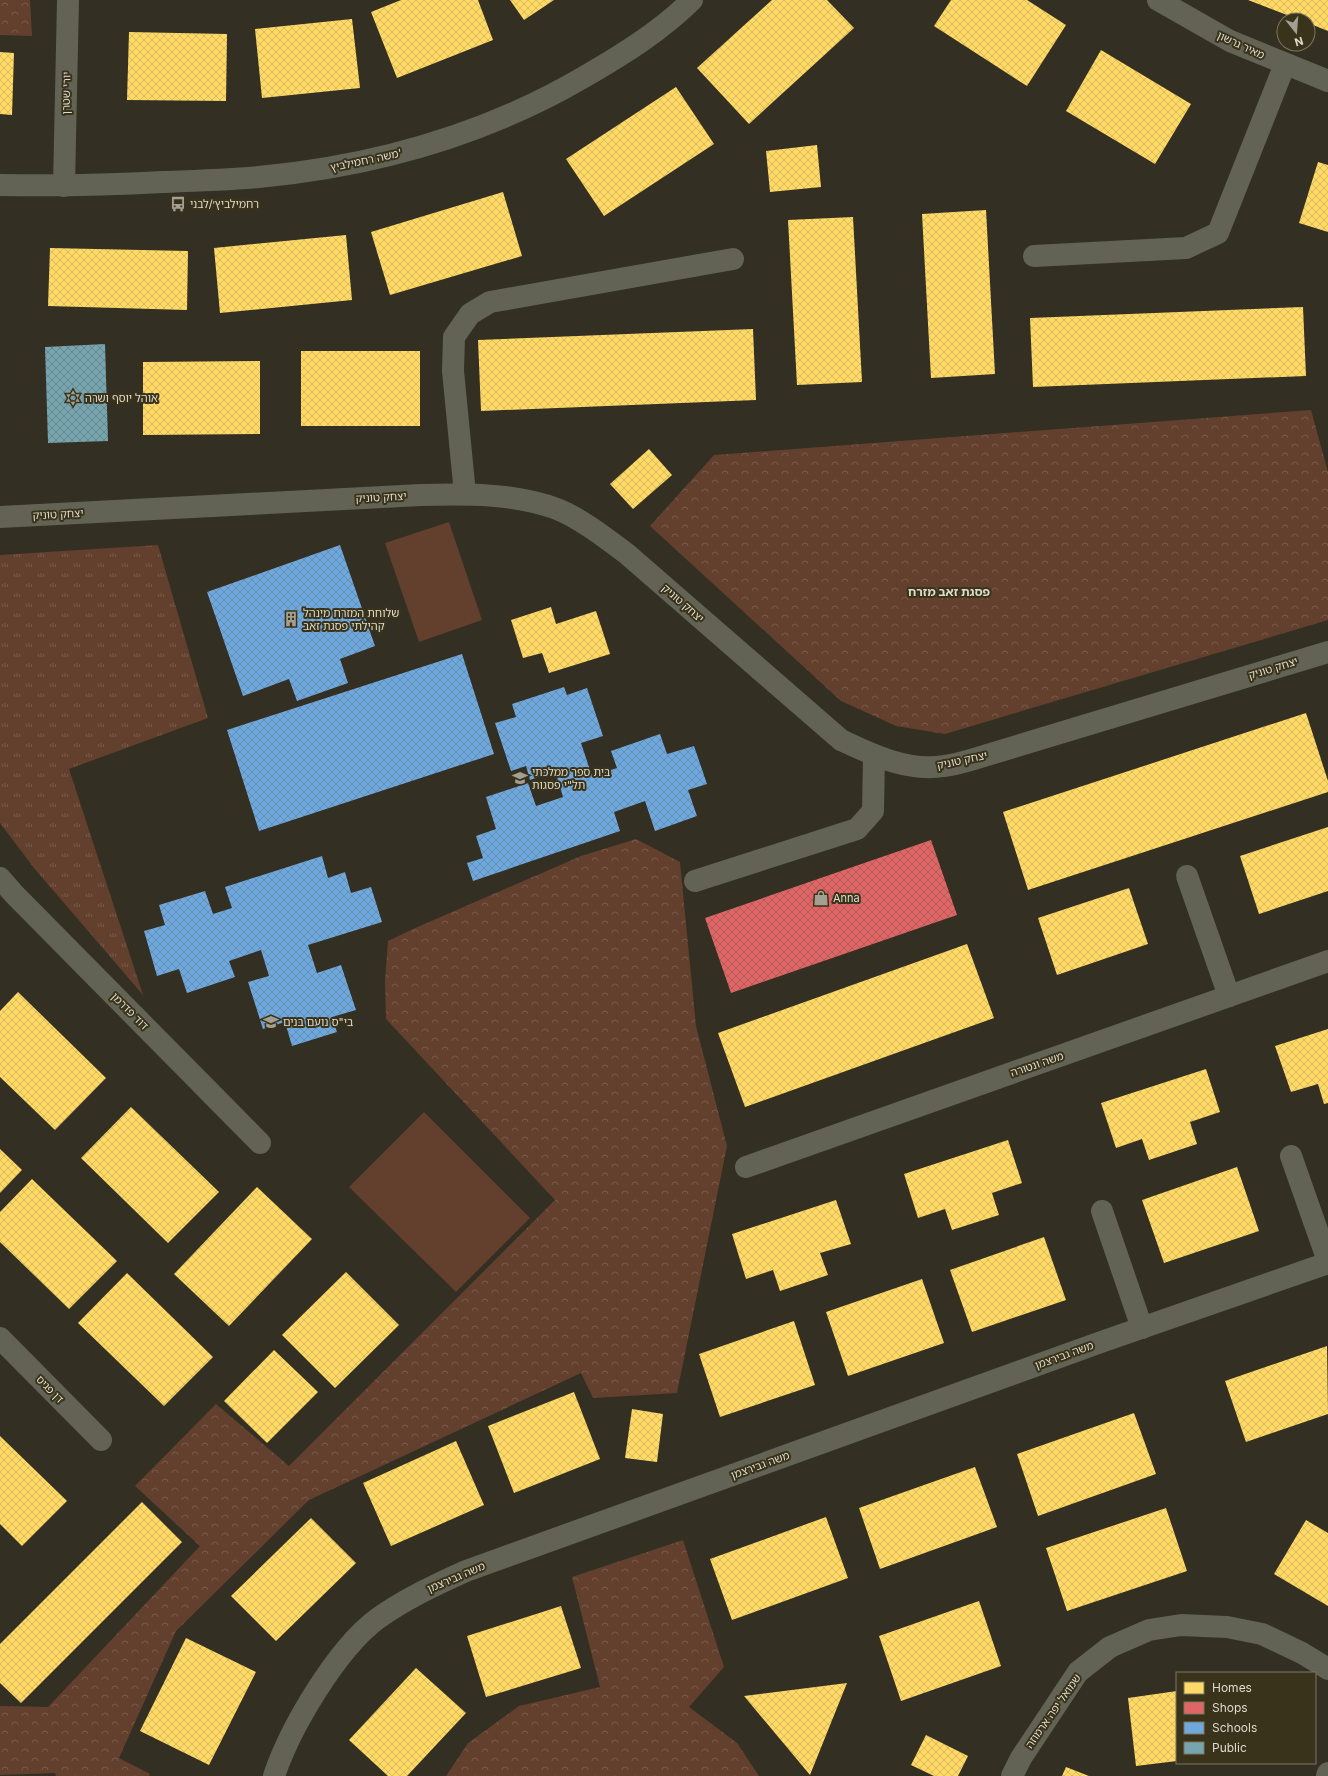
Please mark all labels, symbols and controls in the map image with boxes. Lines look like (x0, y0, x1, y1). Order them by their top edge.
north arrow (1276, 12, 1316, 52)
street label: מאיר גרשון (1215, 28, 1267, 62)
text: N (1293, 34, 1305, 49)
street label: יורי שטרן (59, 72, 73, 114)
street label: משה רחמילביץ' (329, 146, 403, 174)
bus stop icon: רחמילביץ׳/לבני (169, 195, 187, 213)
place label: רחמילביץ׳/לבני (190, 197, 259, 211)
synagogue icon: אוהל יוסף ושרה (64, 389, 82, 407)
place label: אוהל יוסף ושרה (85, 391, 158, 405)
street label: יצחק טוניק (355, 489, 407, 505)
street label: יצחק טוניק (32, 506, 84, 522)
street label: יצחק טוניק (659, 581, 707, 625)
district label: פסגת זאב מזרח (908, 584, 991, 599)
place label: שלוחת המזרח מינהל קהילתי פסגת זאב (303, 606, 399, 633)
building icon: שלוחת המזרח מינהל קהילתי פסגת זאב (282, 610, 300, 628)
street label: יצחק טוניק (1247, 654, 1299, 682)
street label: יצחק טוניק (936, 748, 988, 772)
place label: בית ספר ממלכתי תל"י פסגות (532, 765, 610, 792)
school or university icon: בית ספר ממלכתי תל"י פסגות (511, 769, 529, 787)
shop icon: Anna (812, 889, 830, 907)
place label: Anna (833, 891, 860, 905)
street label: דוד פדרמן (108, 989, 152, 1033)
school or university icon: בי"ס נועם בנים (262, 1013, 280, 1031)
place label: בי"ס נועם בנים (283, 1015, 353, 1029)
street label: משה ונטורה (1009, 1048, 1065, 1080)
street label: משה גבירצמן (1033, 1338, 1095, 1372)
street label: דן פגיס (33, 1372, 67, 1406)
street label: משה גבירצמן (729, 1448, 791, 1482)
street label: משה גבירצמן (425, 1559, 487, 1595)
street label: שמואל יפה ארמוזה (1022, 1671, 1084, 1751)
legend (1176, 1672, 1316, 1764)
text: Homes (1212, 1680, 1252, 1695)
text: Shops (1212, 1700, 1248, 1715)
text: Schools (1212, 1720, 1257, 1735)
text: Public (1212, 1740, 1247, 1755)

